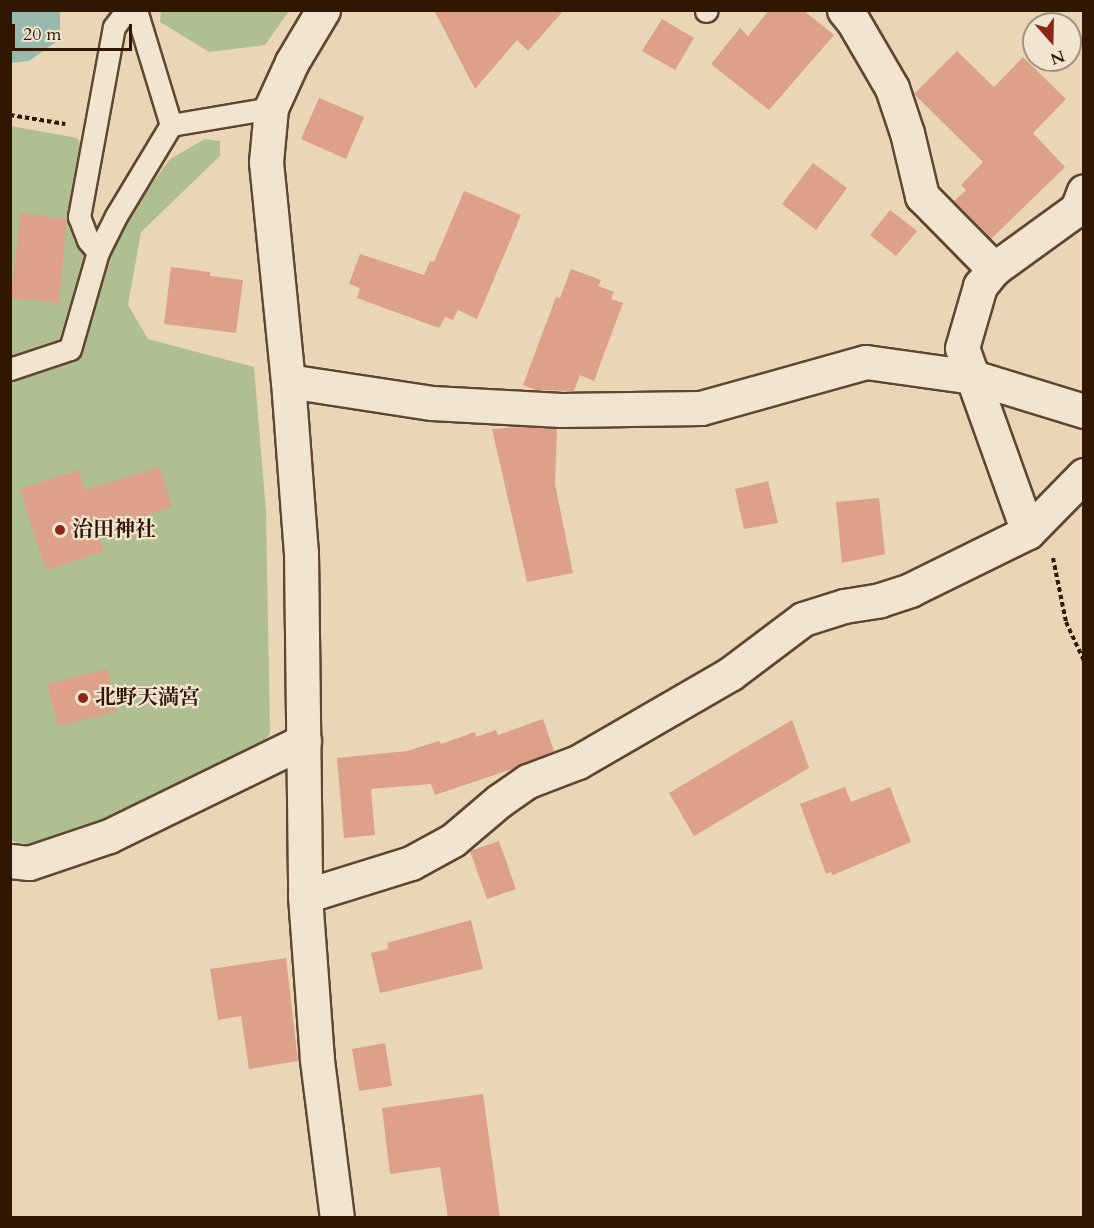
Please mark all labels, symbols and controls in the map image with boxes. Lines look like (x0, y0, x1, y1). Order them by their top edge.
scale bar (15, 12, 135, 50)
north arrow (1022, 12, 1082, 72)
text: 20 m (23, 22, 62, 47)
text: N (1047, 44, 1068, 70)
place label: 治田神社 (72, 517, 156, 543)
marker: 治田神社 (53, 523, 67, 537)
place label: 北野天満宮 (95, 685, 200, 711)
marker: 北野天満宮 (76, 691, 90, 705)

